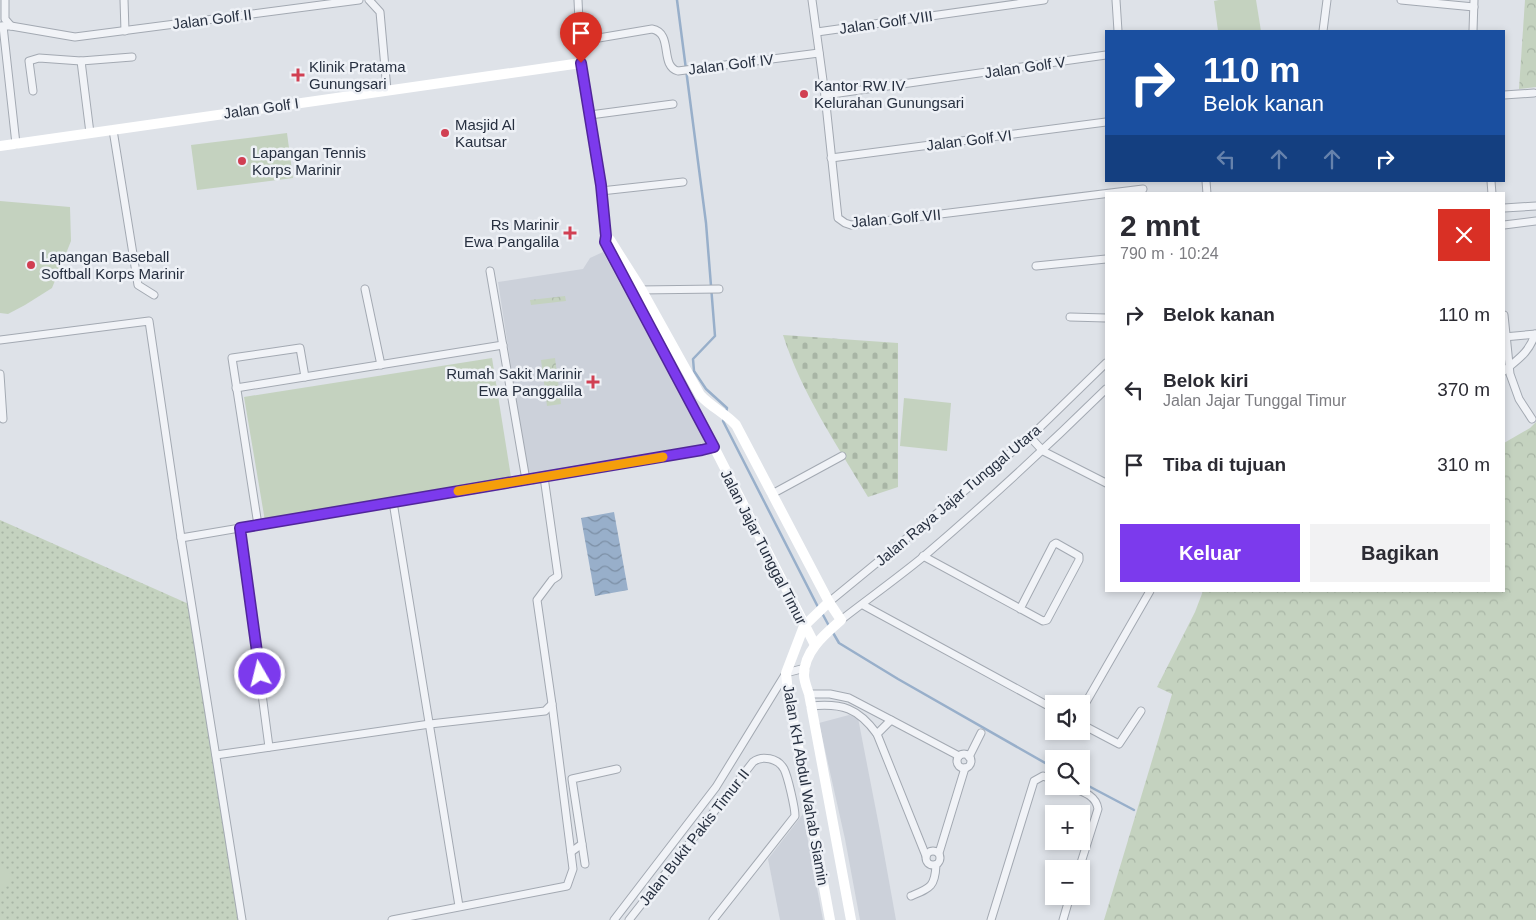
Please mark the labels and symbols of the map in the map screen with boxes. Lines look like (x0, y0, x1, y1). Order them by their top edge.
street label: Jalan Golf II (171, 6, 253, 32)
street label: Jalan Golf VIII (838, 7, 934, 37)
pin (560, 12, 602, 63)
street label: Jalan Golf IV (687, 50, 775, 78)
street label: Jalan Golf V (983, 53, 1067, 81)
place label: Klinik Pratama Gunungsari (309, 58, 406, 92)
marker: Klinik Pratama Gunungsari (291, 68, 305, 82)
place label: Kantor RW IV Kelurahan Gunungsari (814, 77, 964, 111)
marker: Kantor RW IV Kelurahan Gunungsari (798, 88, 810, 100)
street label: Jalan Golf I (222, 94, 300, 122)
place label: Masjid Al Kautsar (455, 116, 515, 150)
street label: Jalan Golf VI (925, 126, 1013, 154)
marker: Masjid Al Kautsar (439, 127, 451, 139)
place label: Lapangan Tennis Korps Marinir (252, 144, 366, 178)
marker: Lapangan Tennis Korps Marinir (236, 155, 248, 167)
street label: Jalan Golf VII (850, 206, 942, 230)
place label: Rs Marinir Ewa Pangalila (464, 216, 560, 250)
marker: Rs Marinir Ewa Pangalila (563, 226, 577, 240)
place label: Lapangan Baseball Softball Korps Marinir (41, 248, 184, 282)
marker: Lapangan Baseball Softball Korps Marinir (25, 259, 37, 271)
place label: Rumah Sakit Marinir Ewa Panggalila (446, 365, 583, 399)
marker: Rumah Sakit Marinir Ewa Panggalila (586, 375, 600, 389)
street label: Jalan Raya Jajar Tunggal Utara (872, 421, 1044, 569)
street label: Jalan Jajar Tunggal Timur (717, 467, 811, 627)
position arrow (233, 647, 285, 699)
street label: Jalan KH Abdul Wahab Siamin (780, 683, 832, 887)
street label: Jalan Bukit Pakis Timur II (635, 765, 753, 909)

